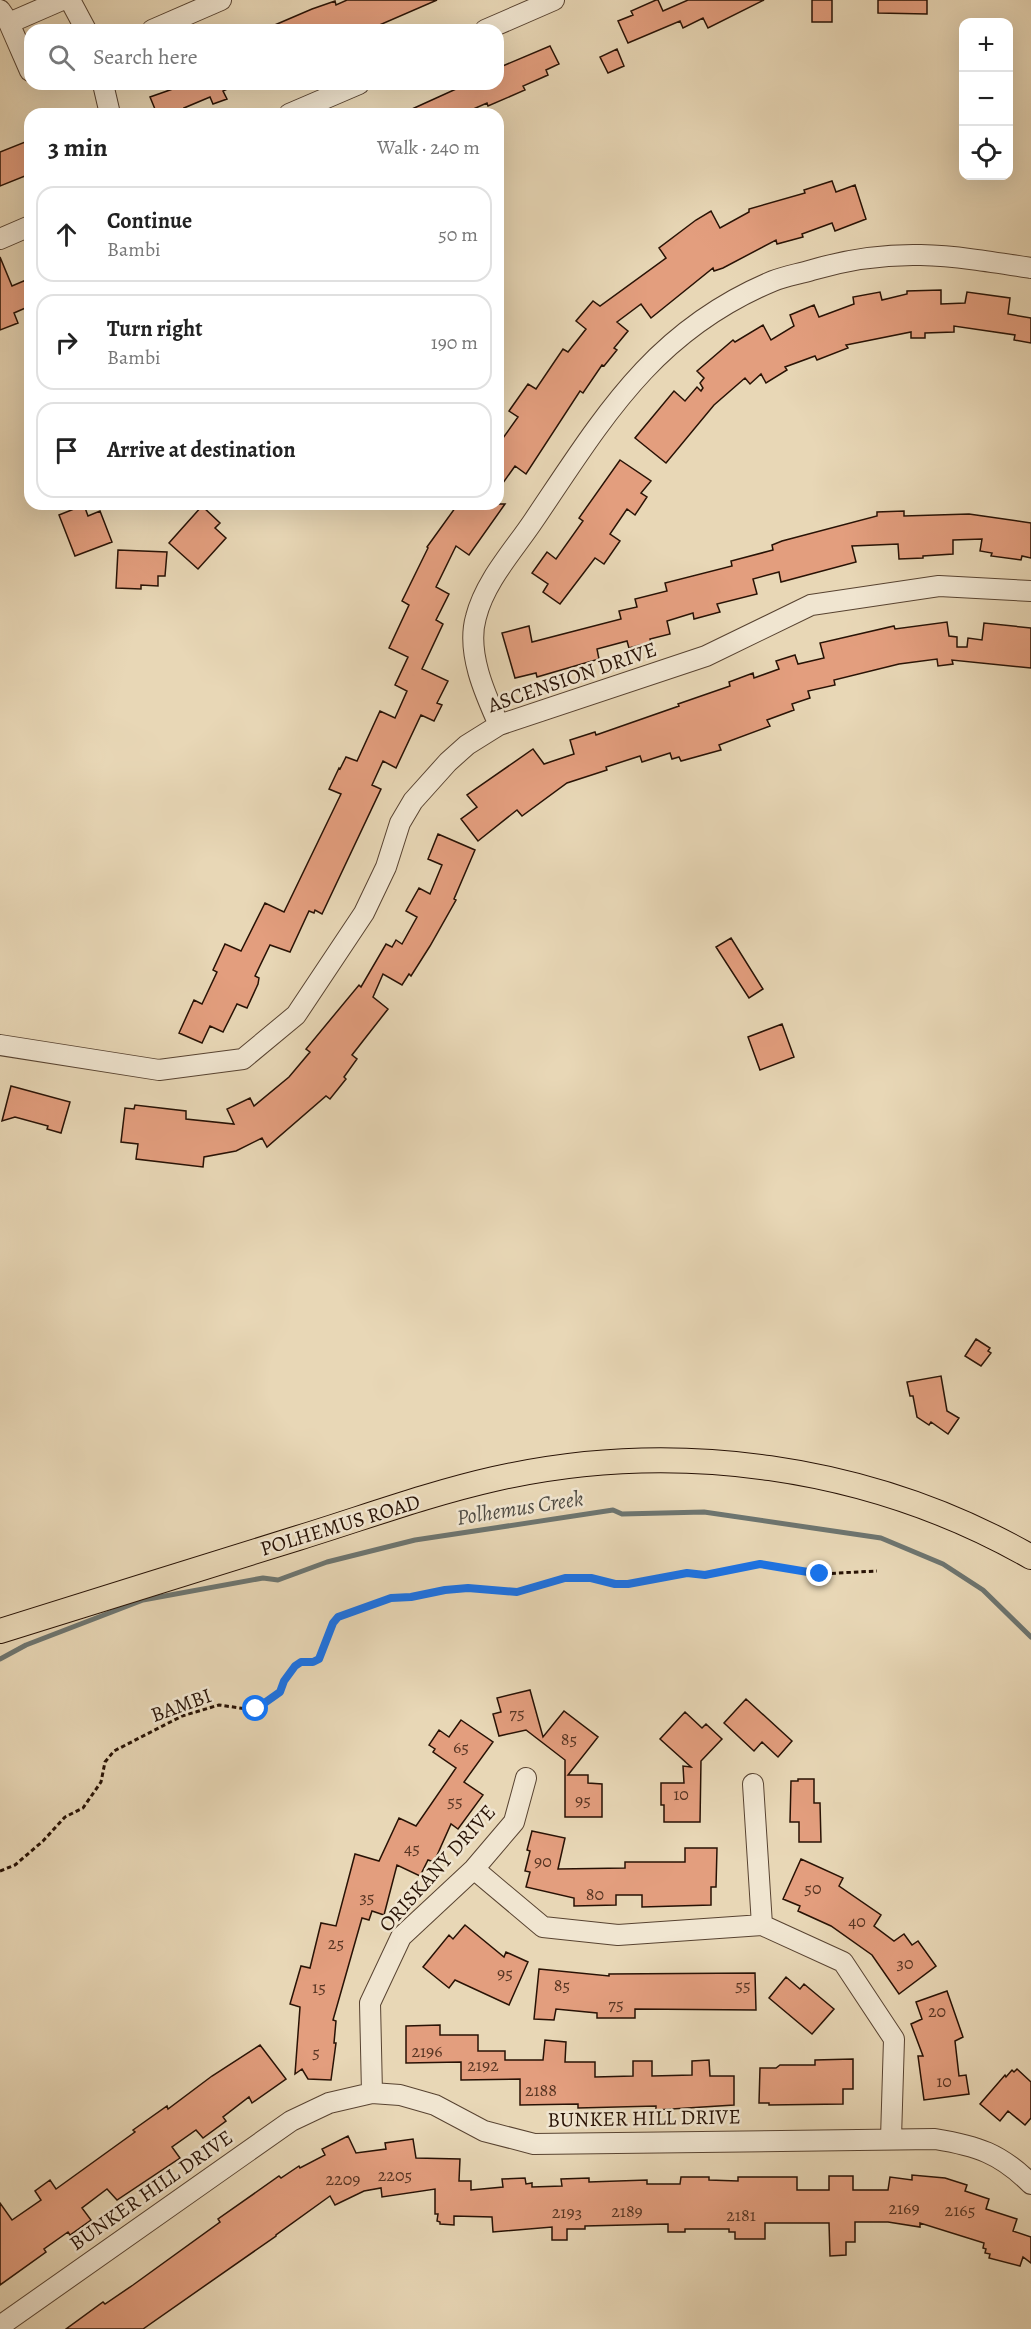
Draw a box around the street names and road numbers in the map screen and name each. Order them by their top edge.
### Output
street label: ASCENSION DRIVE [483,635,660,719]
street label: POLHEMUS ROAD [257,1487,423,1563]
street label: BAMBI [147,1681,215,1729]
street label: ORISKANY DRIVE [372,1798,502,1938]
street label: BUNKER HILL DRIVE [547,2102,741,2134]
street label: BUNKER HILL DRIVE [64,2123,238,2257]

